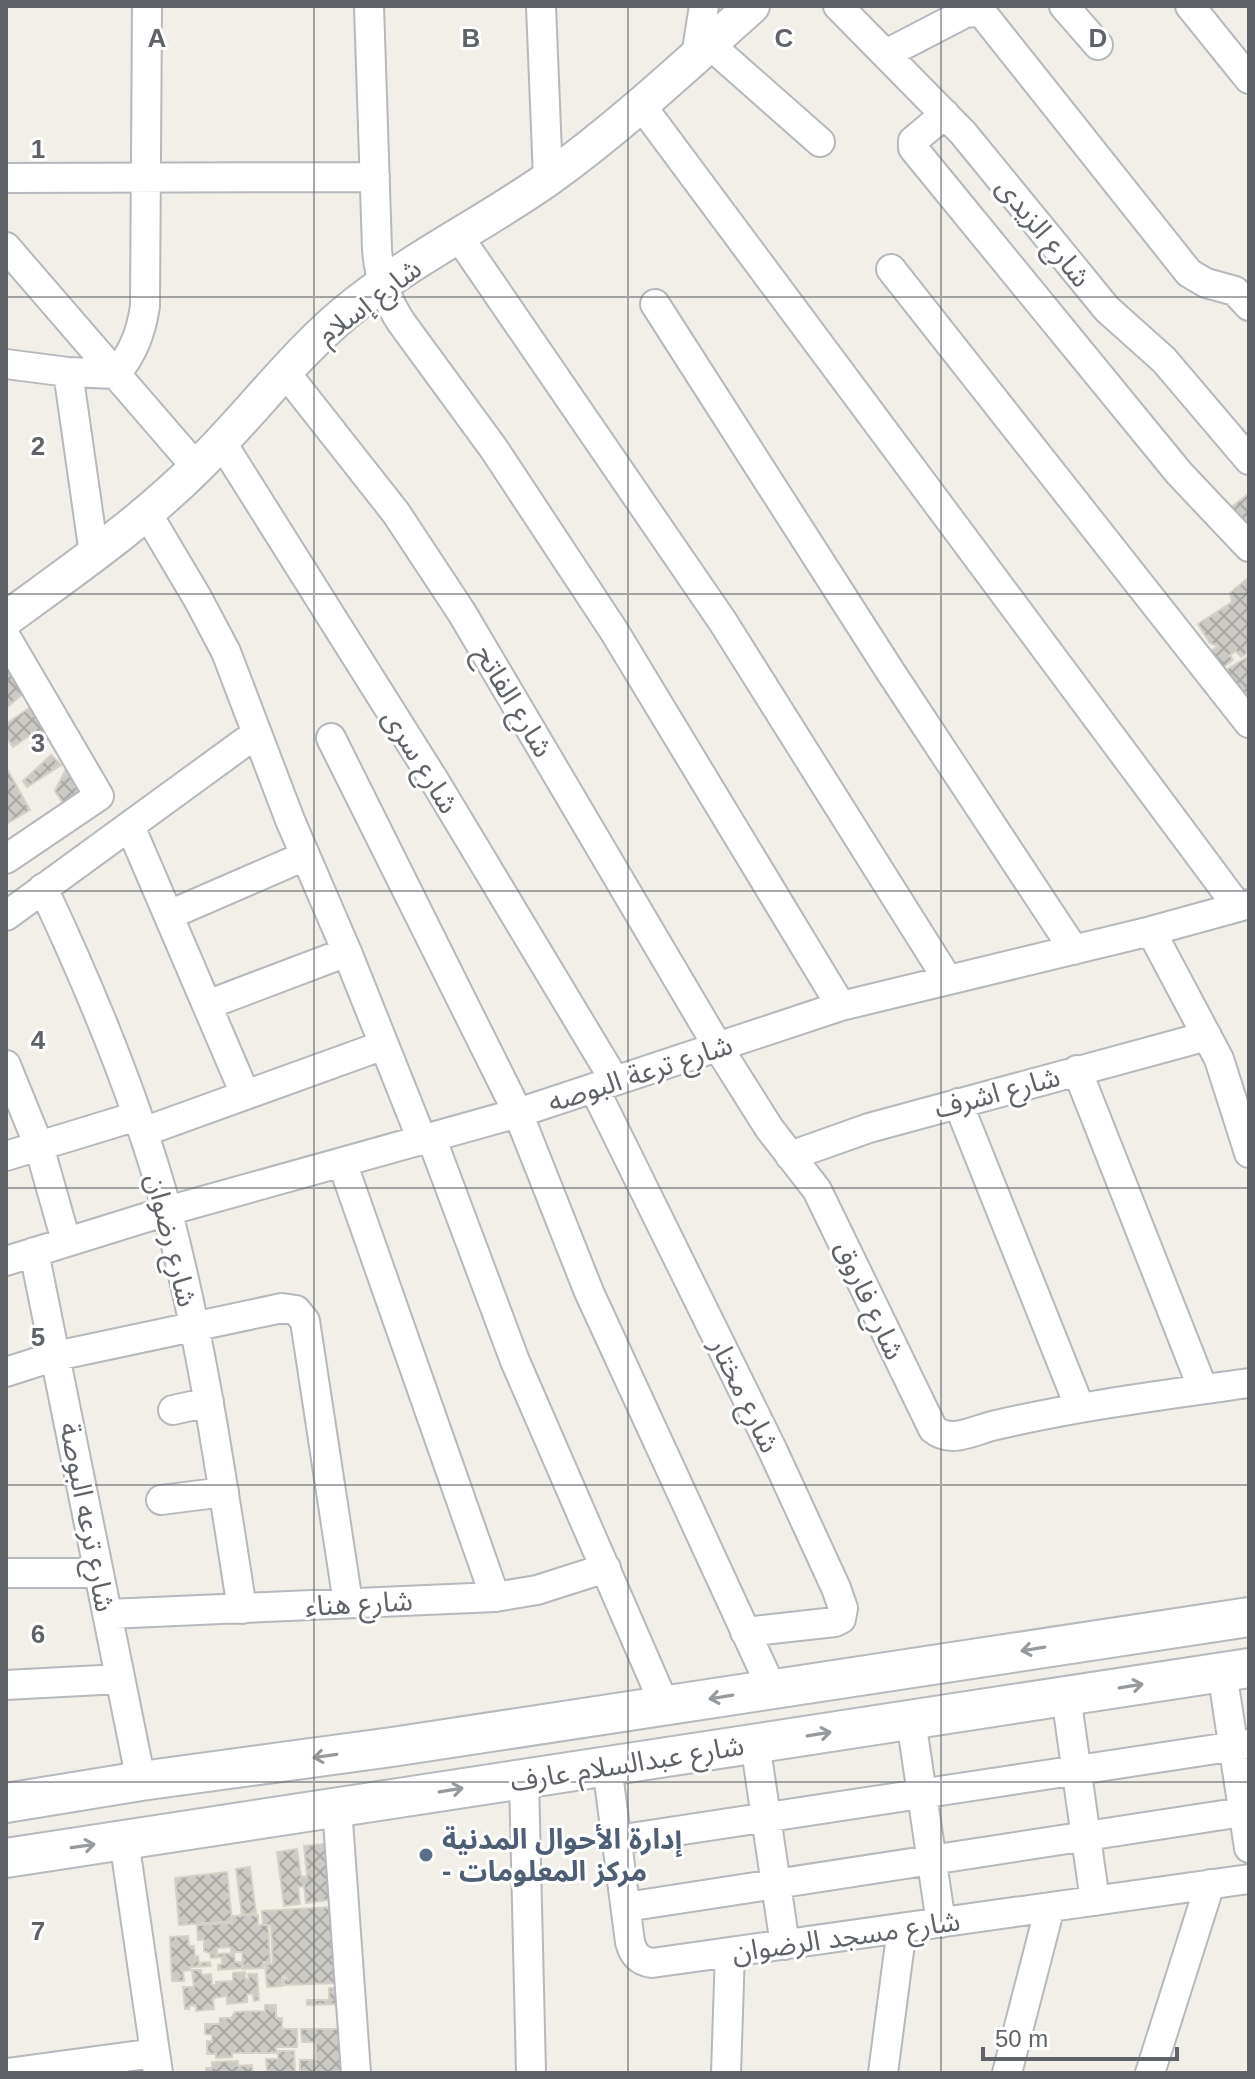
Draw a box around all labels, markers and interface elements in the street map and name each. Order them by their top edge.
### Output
text: A [148,23,167,53]
text: B [462,23,480,53]
text: C [775,23,794,53]
text: D [1089,23,1107,53]
text: 1 [31,134,45,164]
street label: شارع الزيدى [986,172,1097,296]
street label: شارع إسلام [312,253,430,354]
text: 2 [31,431,45,461]
street label: شارع الفاتح [464,640,559,765]
street label: شارع سرى [372,704,465,822]
text: 3 [31,728,45,758]
text: 4 [31,1025,46,1055]
street label: شارع ترعة البوصه [544,1029,738,1123]
street label: شارع اشرف [931,1061,1065,1129]
street label: شارع رضوان [135,1170,203,1311]
street label: شارع فاروق [824,1236,911,1367]
text: 5 [31,1322,45,1352]
street label: شارع مختار [699,1332,786,1460]
street label: شارع ترعه البوصة [49,1420,121,1615]
street label: شارع هناء [304,1585,414,1627]
text: 6 [31,1619,45,1649]
one-way arrow [1021,1643,1047,1658]
one-way arrow [1118,1678,1143,1693]
one-way arrow [709,1690,734,1705]
one-way arrow [805,1726,831,1741]
street label: شارع عبدالسلام عارف [508,1730,747,1802]
one-way arrow [313,1749,339,1764]
one-way arrow [438,1782,463,1797]
place label: إدارة الأحوال المدنية - مركز المعلومات [442,1823,682,1888]
one-way arrow [70,1838,95,1853]
marker: إدارة الأحوال المدنية - مركز المعلومات [417,1846,435,1864]
street label: شارع مسجد الرضوان [730,1905,963,1973]
text: 7 [31,1916,45,1946]
scale bar [983,2011,1177,2061]
text: 50 m [995,2025,1048,2052]

